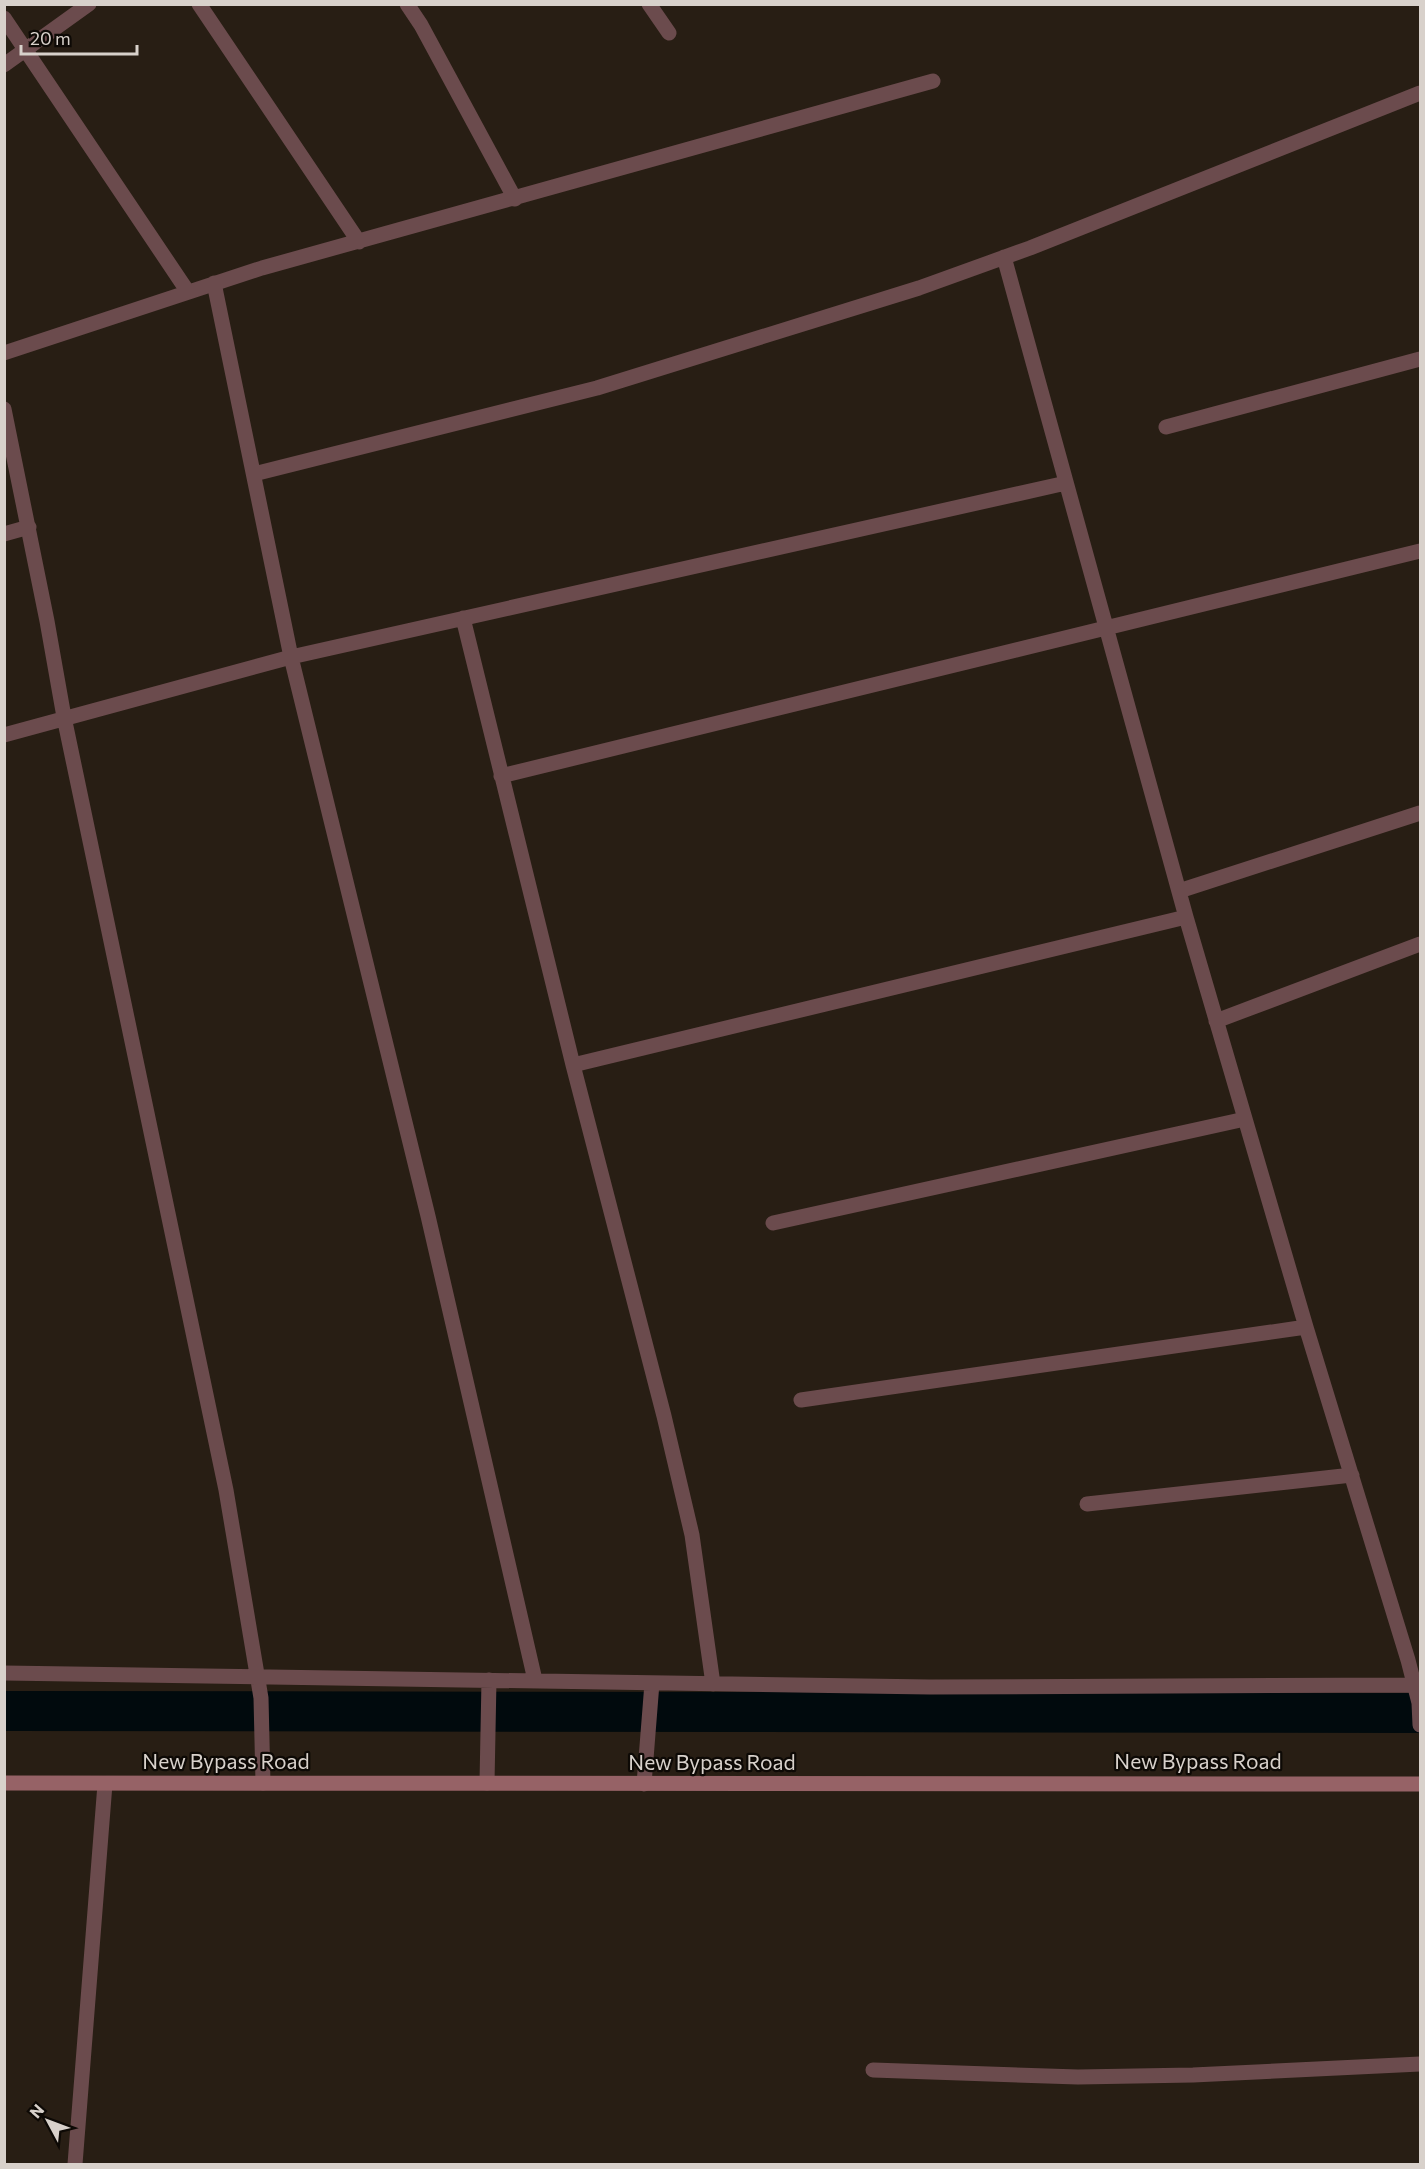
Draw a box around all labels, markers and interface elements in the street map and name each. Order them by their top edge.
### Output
scale bar [21,18,136,56]
text: 20 m [30,27,71,49]
street label: New Bypass Road [142,1748,310,1773]
street label: New Bypass Road [1114,1748,1282,1773]
street label: New Bypass Road [628,1749,796,1774]
north arrow [18,2091,78,2151]
text: N [25,2100,47,2122]

